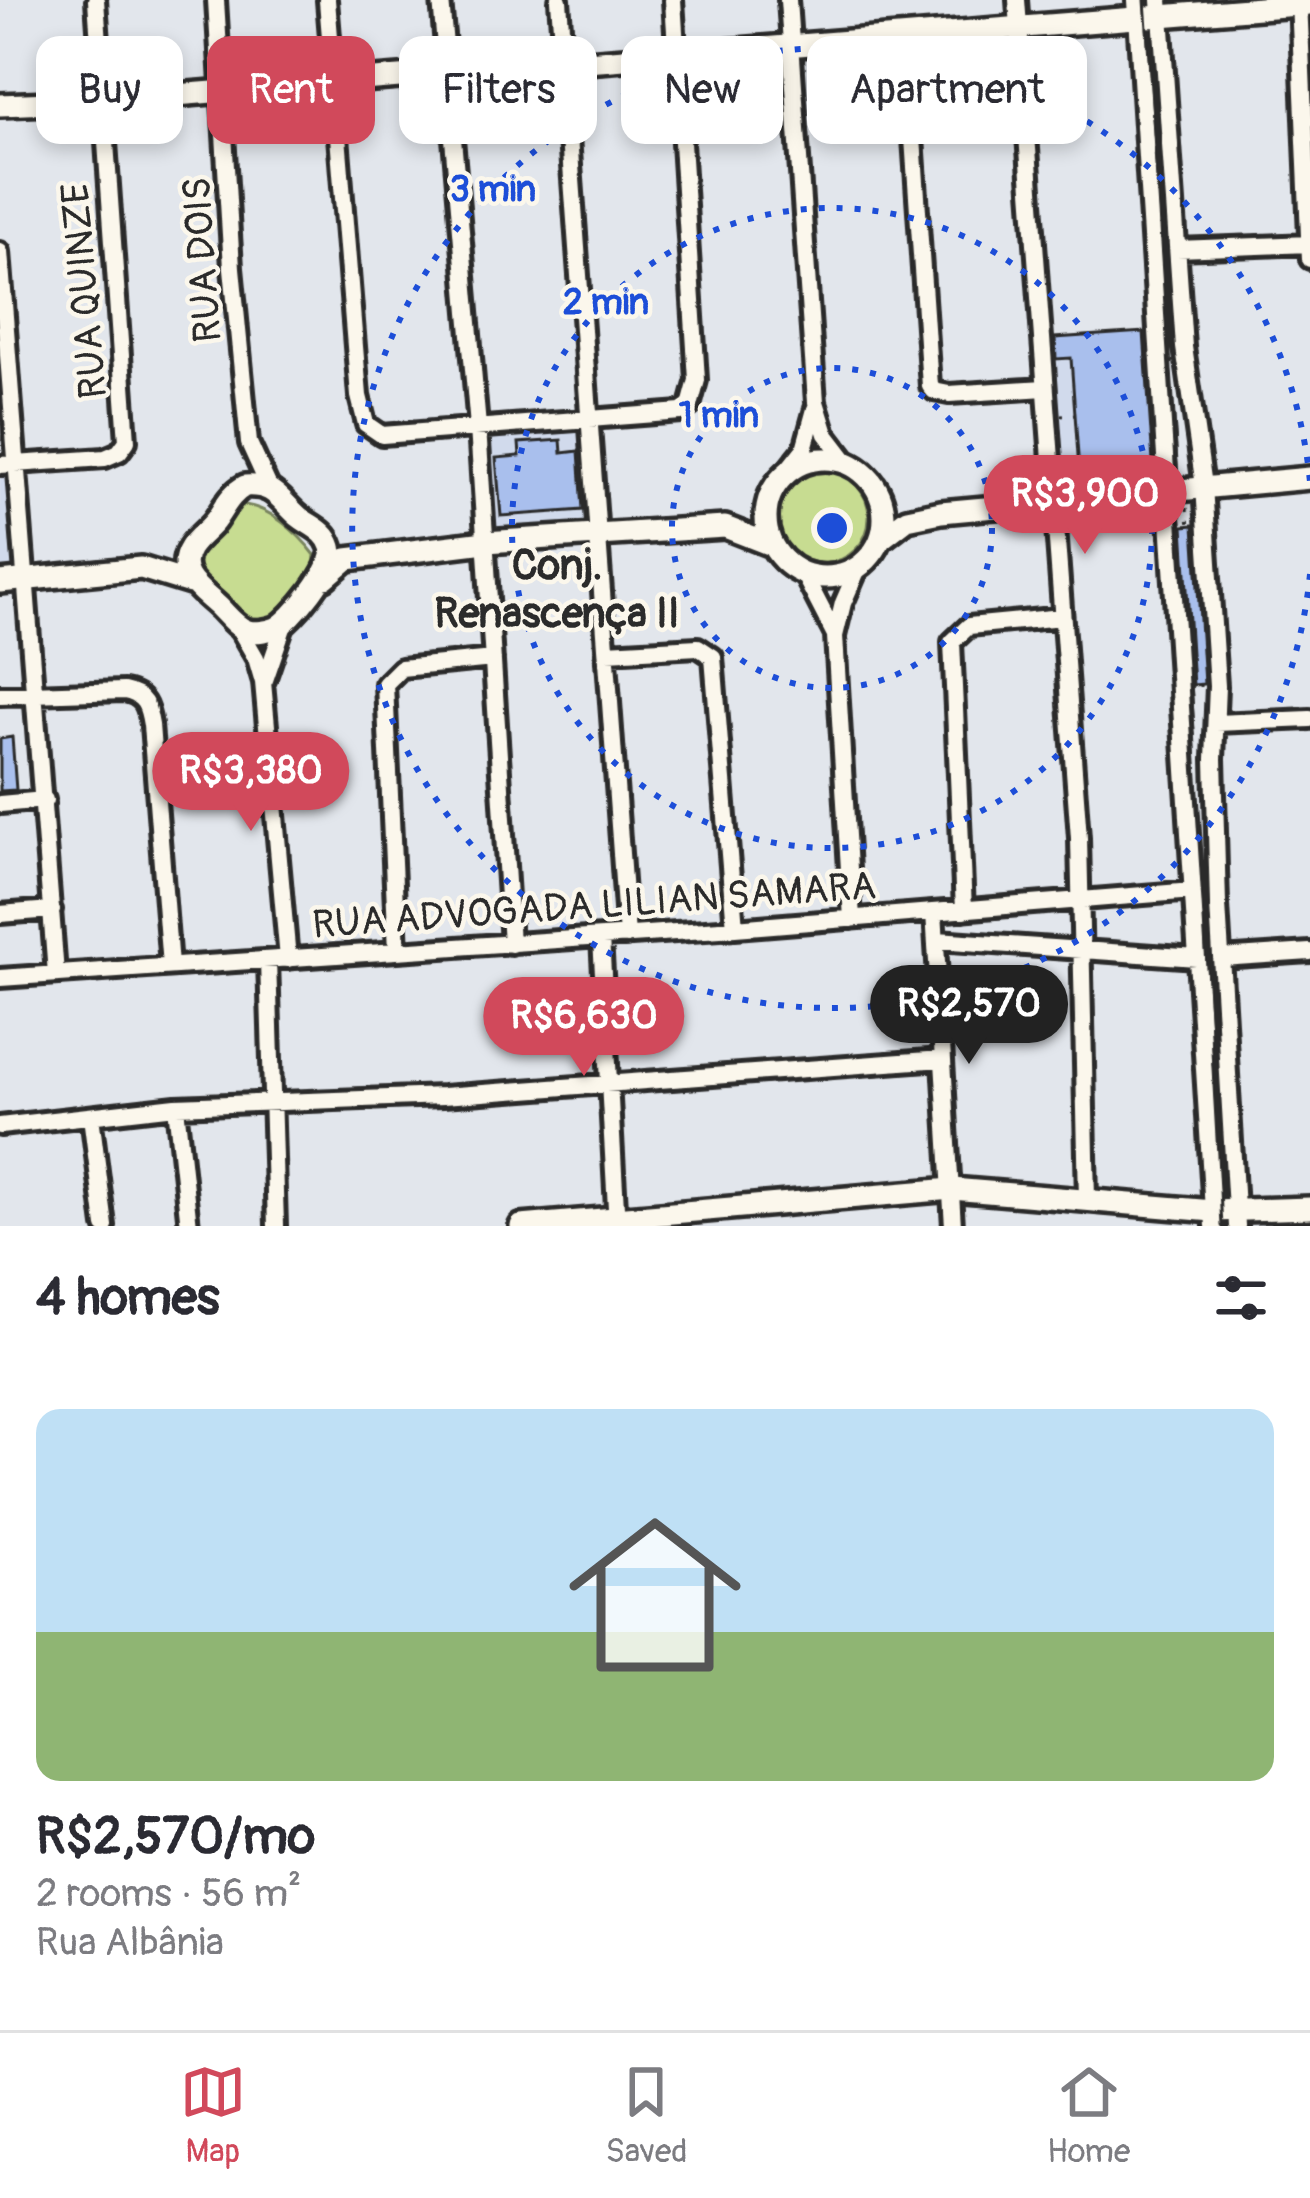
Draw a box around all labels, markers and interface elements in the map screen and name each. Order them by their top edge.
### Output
chip: Buy [36,36,183,144]
chip: Rent [207,36,375,144]
chip: Filters [399,36,597,144]
chip: New [621,36,783,144]
chip: Apartment [807,36,1087,144]
text: 3 min [450,167,536,212]
street label: RUA DOIS [172,176,233,344]
street label: RUA QUINZE [51,181,118,401]
text: 2 min [563,280,649,325]
text: 1 min [679,393,759,438]
pin: R$3,900 [974,455,1196,557]
text: R$3,900 [1011,469,1159,518]
centre of rings [811,507,853,549]
district label: Conj. Renascença II [434,540,680,640]
pin: R$3,380 [140,732,362,834]
text: R$3,380 [179,746,323,795]
street label: RUA ADVOGADA LILIAN SAMARA [311,861,878,950]
pin: R$2,570 [858,965,1080,1067]
pin: R$6,630 [473,977,695,1079]
text: R$2,570 [897,979,1041,1028]
text: R$6,630 [510,991,658,1040]
icon: filters [1208,1265,1274,1331]
text: 4 homes [36,1266,220,1330]
icon: home [547,1487,763,1703]
text: R$2,570/mo [36,1805,315,1869]
text: 2 rooms · 56 m² [36,1869,301,1918]
text: Rua Albânia [36,1918,224,1967]
tab: Map [180,2059,246,2172]
tab: Saved [605,2059,687,2172]
tab: Home [1047,2059,1130,2172]

